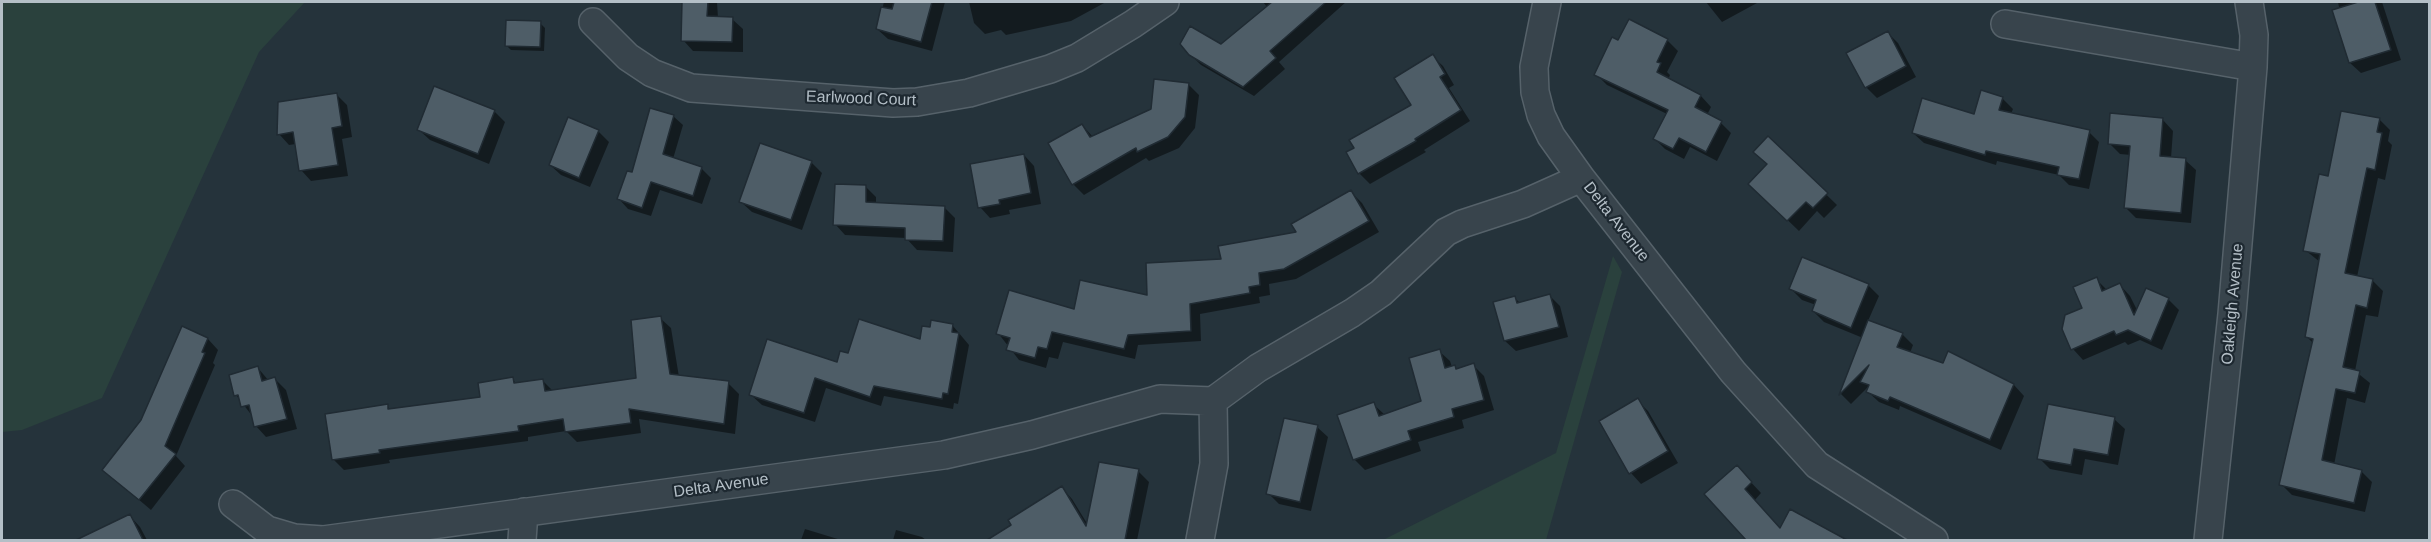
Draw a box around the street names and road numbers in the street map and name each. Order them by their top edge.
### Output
street label: Earlwood Court [806,87,916,111]
street label: Delta Avenue [1579,178,1653,266]
street label: Oakleigh Avenue [2218,243,2248,365]
street label: Delta Avenue [672,470,770,502]

